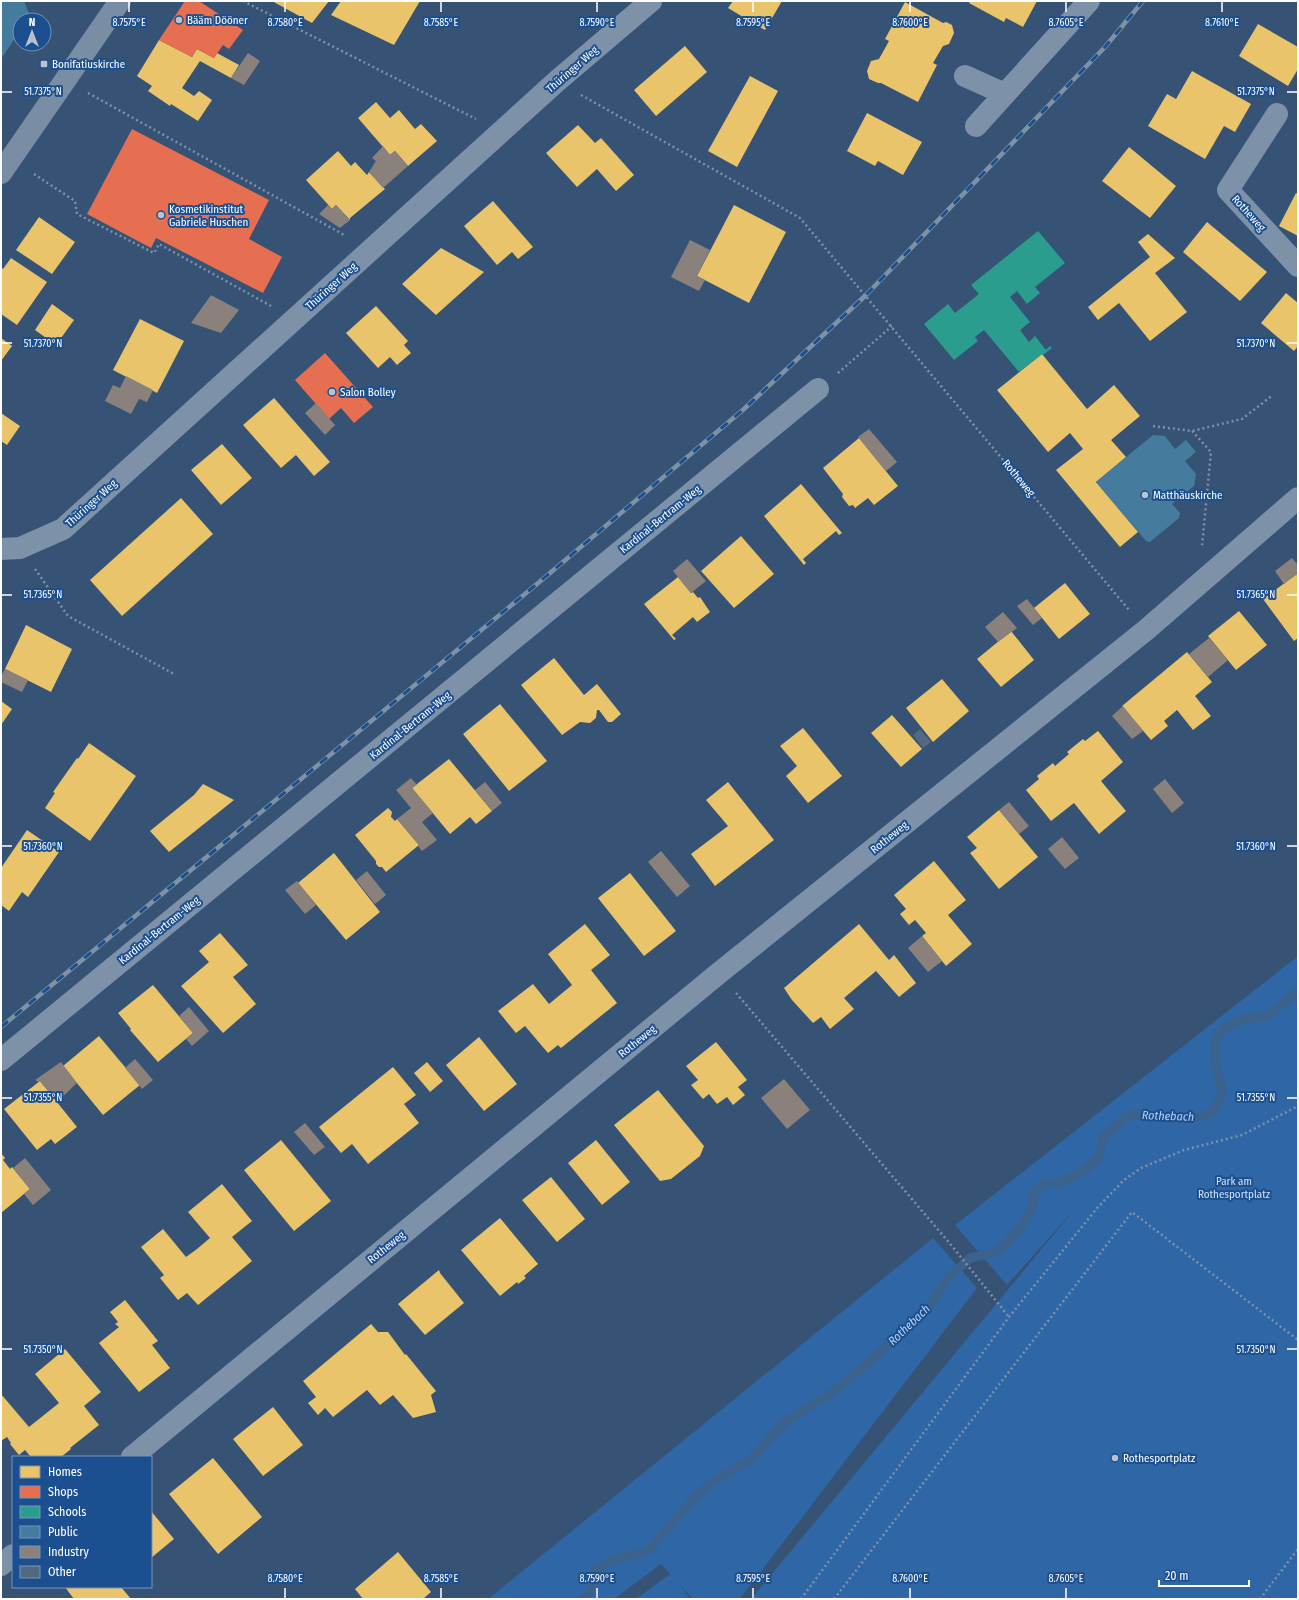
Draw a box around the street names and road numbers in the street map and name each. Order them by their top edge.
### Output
street label: Thüringer Weg [544,43,602,95]
street label: Rotheweg [1229,193,1269,235]
street label: Thüringer Weg [303,259,360,313]
street label: Rotheweg [999,457,1038,500]
street label: Thüringer Weg [63,476,120,530]
street label: Kardinal-Bertram-Weg [617,482,704,556]
street label: Kardinal-Bertram-Weg [367,688,454,762]
street label: Rotheweg [868,818,911,856]
street label: Kardinal-Bertram-Weg [116,893,203,967]
street label: Rotheweg [616,1022,659,1060]
street label: Rotheweg [365,1228,408,1266]

